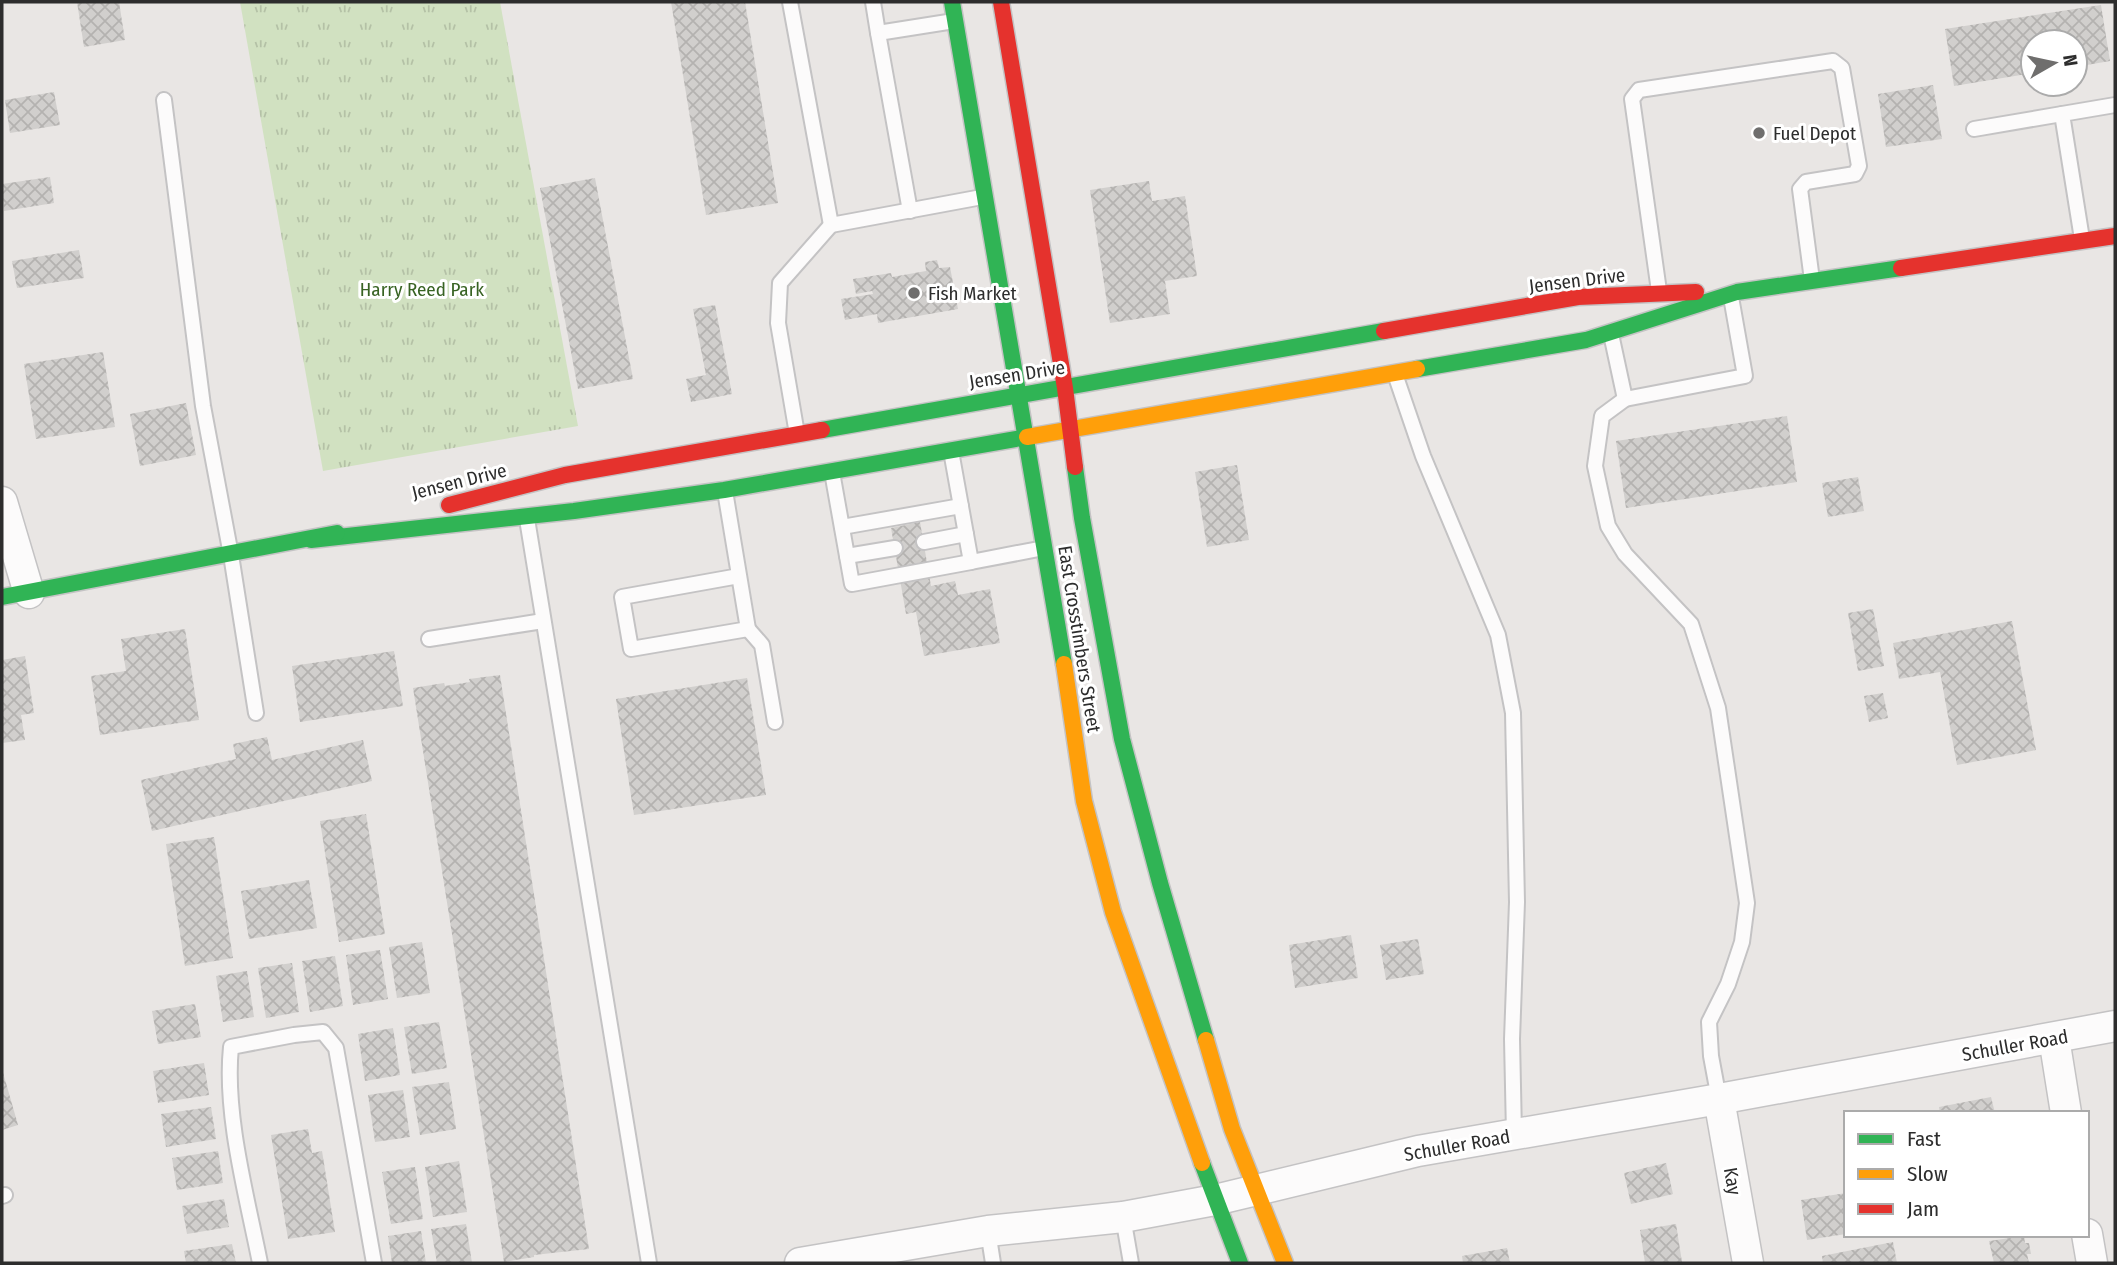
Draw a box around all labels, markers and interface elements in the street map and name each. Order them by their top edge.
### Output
north arrow [2019,28,2089,98]
text: N [2058,53,2083,68]
place label: Fuel Depot [1773,122,1857,145]
marker: Fuel Depot [1751,125,1767,141]
street label: Jensen Drive [1528,263,1627,298]
park label: Harry Reed Park [360,278,484,301]
place label: Fish Market [928,282,1018,305]
marker: Fish Market [906,285,922,301]
street label: Jensen Drive [967,356,1067,393]
street label: Jensen Drive [409,459,509,504]
street label: East Crosstimbers Street [1053,544,1106,735]
street label: Schuller Road [1960,1025,2070,1066]
legend [1844,1111,2089,1237]
street label: Schuller Road [1402,1125,1512,1166]
text: Fast [1907,1126,1941,1152]
text: Slow [1907,1161,1948,1187]
street label: Kay [1719,1166,1746,1197]
text: Jam [1907,1196,1939,1222]

